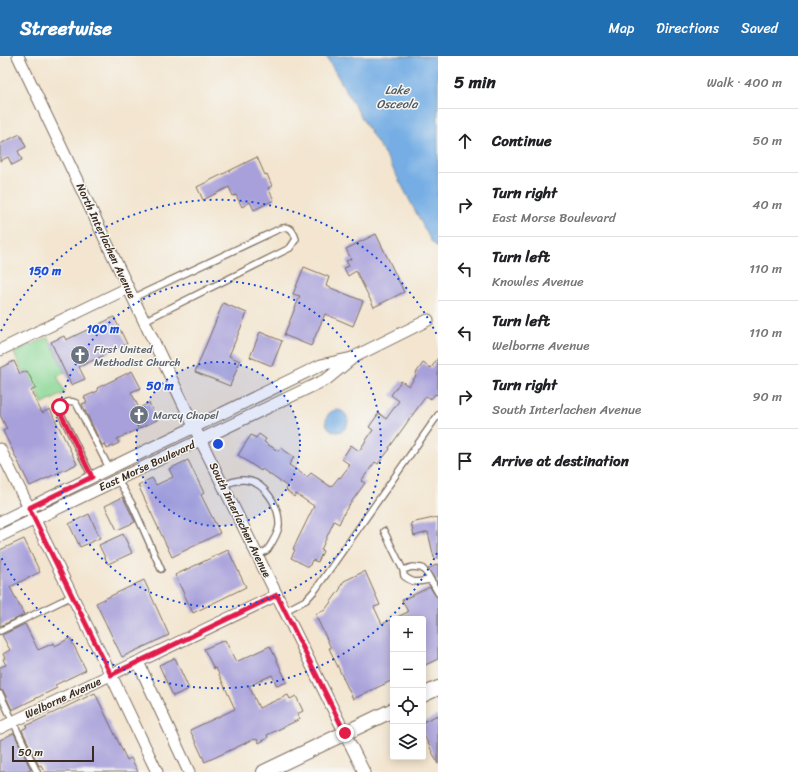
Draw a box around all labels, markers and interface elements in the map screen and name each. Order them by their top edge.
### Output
text: Streetwise [20,12,112,45]
text: Map [608,16,634,41]
text: Directions [656,16,719,41]
text: Saved [741,16,778,41]
text: 5 min [454,67,496,97]
text: Walk · 400 m [707,71,782,94]
water label: Lake Osceola [377,79,418,115]
text: Continue [492,128,552,154]
text: 50 m [752,129,782,152]
icon: ahead [454,130,476,152]
street label: North Interlachen Avenue [71,180,141,303]
text: Turn right [492,180,557,206]
text: 40 m [752,193,782,216]
icon: right [454,194,476,216]
text: East Morse Boulevard [492,206,616,229]
text: Turn left [492,244,550,270]
text: 110 m [749,257,782,280]
icon: left [454,258,476,280]
text: 150 m [29,260,62,282]
text: Knowles Avenue [492,270,584,293]
text: Turn left [492,308,550,334]
text: 100 m [87,318,120,340]
text: 110 m [749,321,782,344]
icon: left [454,322,476,344]
text: Welborne Avenue [492,334,590,357]
place label: First United Methodist Church [94,340,181,372]
church icon: First United Methodist Church [69,344,91,366]
text: Turn right [492,372,557,398]
text: 50 m [146,375,174,397]
text: 90 m [752,385,782,408]
icon: right [454,386,476,408]
route start [51,398,69,416]
text: South Interlachen Avenue [492,398,641,421]
church icon: Marcy Chapel [128,404,150,426]
place label: Marcy Chapel [153,406,220,425]
street label: East Morse Boulevard [96,435,199,497]
centre of rings [211,437,225,451]
text: Arrive at destination [492,448,629,474]
icon: arrive [454,450,476,472]
street label: South Interlachen Avenue [204,459,277,582]
map controls [390,616,426,760]
button: + [390,616,426,652]
button: − [390,652,426,688]
street label: Welborne Avenue [22,672,105,724]
button: locate [390,688,426,724]
route end [336,724,354,742]
button: layers [390,724,426,760]
text: 50 m [18,743,43,762]
scale bar [12,744,94,763]

